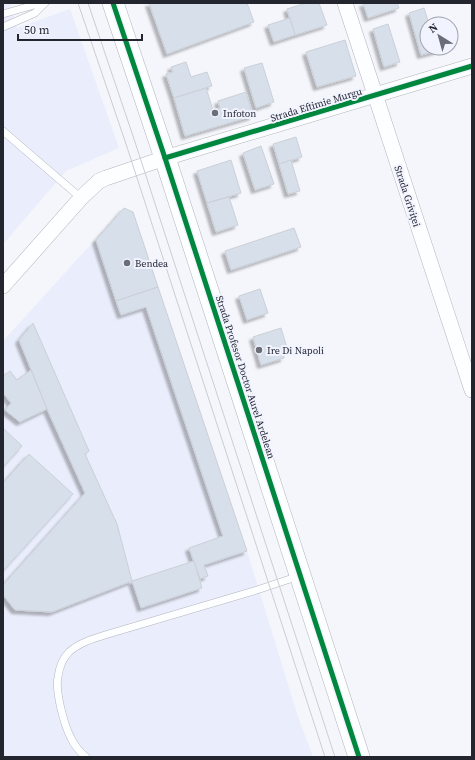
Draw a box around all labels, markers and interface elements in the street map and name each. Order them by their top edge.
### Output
scale bar [18,16,142,42]
north arrow [419,16,459,56]
text: N [426,20,441,37]
text: 50 m [24,22,50,38]
street label: Strada Eftimie Murgu [269,84,364,125]
place label: Infoton [223,107,256,120]
marker: Infoton [210,108,220,118]
street label: Strada Griviței [391,164,424,228]
place label: Bendea [135,257,169,270]
marker: Bendea [122,258,132,268]
street label: Strada Profesor Doctor Aurel Ardelean [213,294,278,460]
place label: Ire Di Napoli [267,344,324,357]
marker: Ire Di Napoli [254,345,264,355]

